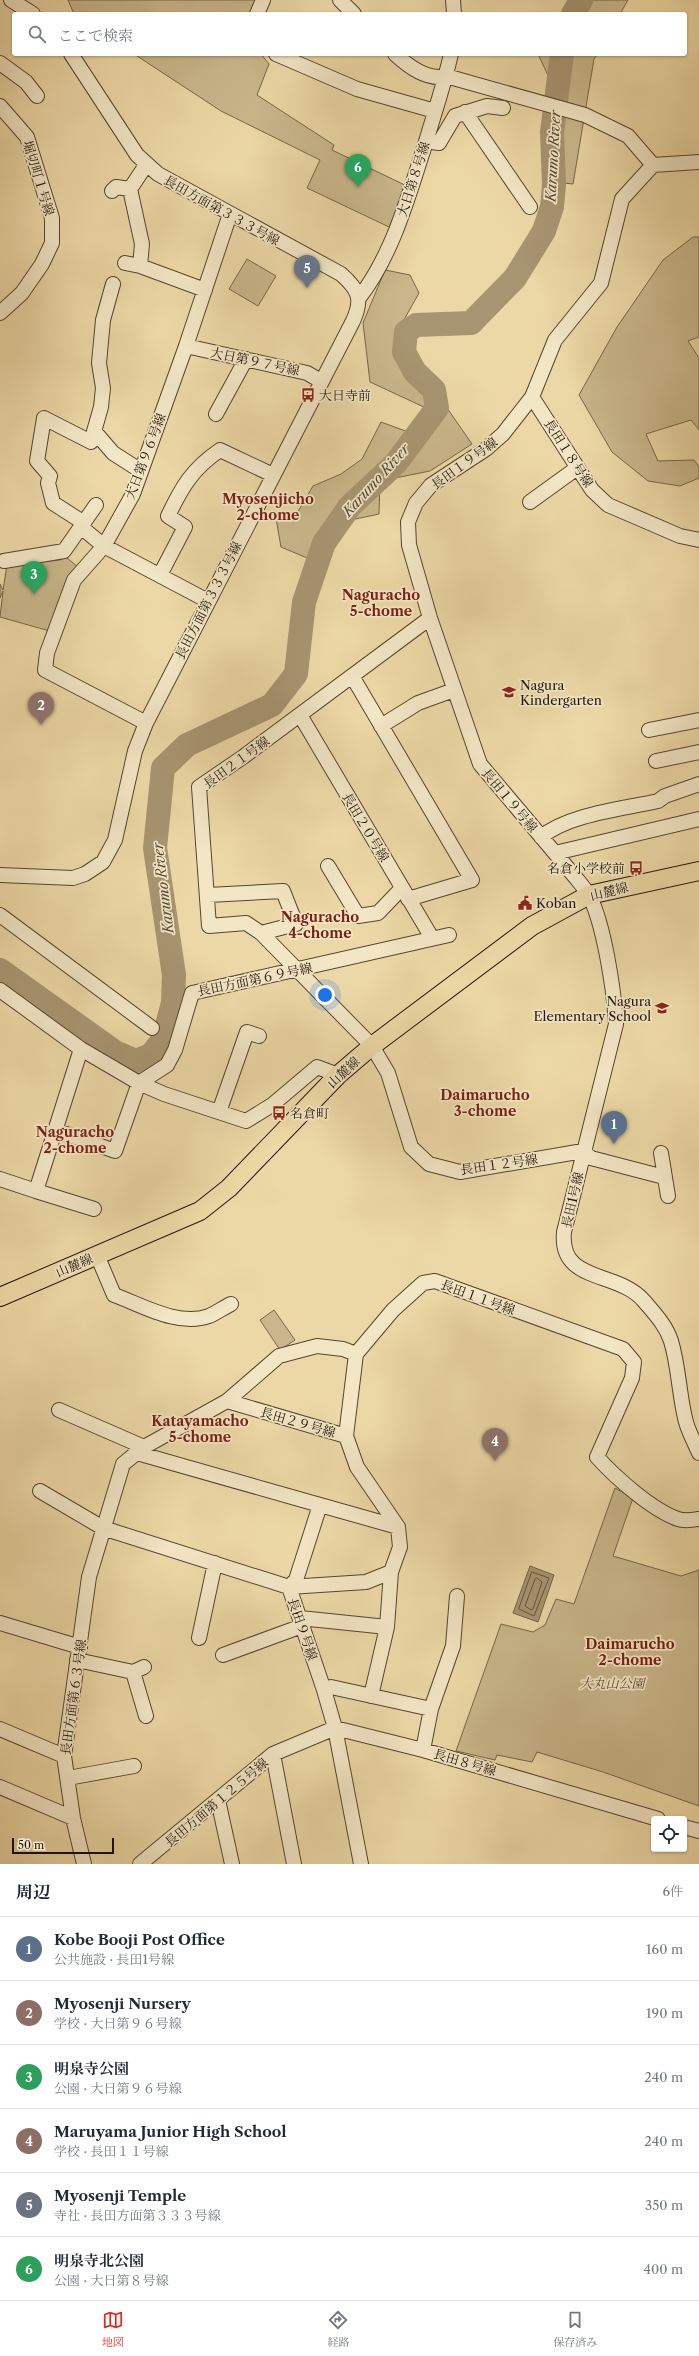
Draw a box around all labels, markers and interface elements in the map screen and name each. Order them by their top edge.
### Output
search box [12,12,687,56]
icon: search [26,23,48,45]
text: ここで検索 [58,26,133,45]
water label: Karumo River [542,108,564,203]
street label: 堀切町１号線 [20,138,58,218]
street label: 大日第８号線 [393,139,433,219]
pin: 6 [345,154,371,187]
street label: 長田方面第３３３号線 [161,171,283,249]
pin: 5 [294,255,320,288]
street label: 大日第９７号線 [209,344,301,378]
bus stop icon: 大日寺前 [300,387,316,403]
place label: 大日寺前 [319,387,371,403]
street label: 大日第９６号線 [121,411,169,501]
street label: 長田１８号線 [541,416,597,490]
street label: 長田１９号線 [428,434,500,492]
water label: Karumo River [338,439,414,521]
district label: Myosenjicho 2-chome [222,490,314,524]
street label: 長田方面第３３３号線 [171,538,245,662]
pin: 3 [21,561,47,594]
district label: Naguracho 5-chome [342,586,420,620]
place label: Nagura Kindergarten [520,677,602,708]
school or university icon: Nagura Kindergarten [501,684,517,700]
pin: 2 [28,692,54,725]
street label: 長田２１号線 [200,733,272,791]
street label: 長田１９号線 [479,765,541,835]
street label: 長田２０号線 [339,789,393,865]
water label: Karumo River [148,840,178,936]
place label: 名倉小学校前 [547,860,625,876]
bus stop icon: 名倉小学校前 [628,860,644,876]
street label: 山麓線 [588,879,630,903]
public building icon: Koban [517,895,533,911]
place label: Koban [536,895,576,911]
district label: Naguracho 4-chome [281,908,359,942]
street label: 長田方面第６９号線 [196,959,314,999]
your location [315,985,335,1005]
place label: Nagura Elementary School [534,993,651,1024]
school or university icon: Nagura Elementary School [654,1000,670,1016]
street label: 山麓線 [323,1053,363,1091]
district label: Daimarucho 3-chome [440,1086,530,1120]
bus stop icon: 名倉町 [271,1105,287,1121]
place label: 名倉町 [290,1105,329,1121]
pin: 1 [601,1111,627,1144]
district label: Naguracho 2-chome [36,1123,114,1157]
street label: 長田１２号線 [459,1151,539,1177]
street label: 長田1号線 [558,1170,586,1230]
street label: 山麓線 [53,1250,95,1280]
street label: 長田１１号線 [439,1276,517,1318]
street label: 長田２９号線 [258,1404,338,1440]
district label: Katayamacho 5-chome [151,1412,249,1446]
pin: 4 [482,1428,508,1461]
street label: 長田９号線 [285,1596,321,1662]
district label: Daimarucho 2-chome [585,1635,675,1669]
street label: 長田方面第６３号線 [57,1638,89,1756]
park label: 大丸山公園 [579,1675,646,1691]
street label: 長田８号線 [432,1745,498,1779]
street label: 長田方面第１２５号線 [161,1754,271,1850]
map controls [651,1816,687,1852]
button: locate [651,1816,687,1852]
scale bar [12,1836,114,1855]
text: 50 m [18,1838,44,1852]
text: 周辺 [16,1882,50,1902]
text: 6件 [662,1883,683,1899]
text: Kobe Booji Post Office [54,1930,225,1949]
text: 1 [26,1941,32,1957]
text: 160 m [646,1941,683,1957]
text: 公共施設 · 長田1号線 [54,1951,174,1967]
text: Myosenji Nursery [54,1994,191,2013]
text: 2 [25,2005,33,2021]
text: 190 m [646,2005,683,2021]
text: 学校 · 大日第９６号線 [54,2015,182,2031]
text: 明泉寺公園 [54,2059,129,2078]
text: 3 [25,2069,33,2085]
text: 240 m [644,2069,683,2085]
text: 公園 · 大日第９６号線 [54,2080,182,2096]
text: Maruyama Junior High School [54,2122,287,2141]
text: 4 [25,2133,33,2149]
text: 240 m [644,2133,683,2149]
text: 学校 · 長田１１号線 [54,2143,169,2159]
text: Myosenji Temple [54,2186,186,2205]
text: 5 [25,2197,33,2213]
text: 350 m [645,2197,683,2213]
text: 寺社 · 長田方面第３３３号線 [54,2207,221,2223]
text: 明泉寺北公園 [54,2251,144,2270]
text: 6 [25,2261,33,2277]
text: 400 m [643,2261,683,2277]
text: 公園 · 大日第８号線 [54,2272,169,2288]
tab: 地図 [102,2309,124,2349]
tab: 経路 [327,2309,349,2349]
tab: 保存済み [553,2309,597,2349]

